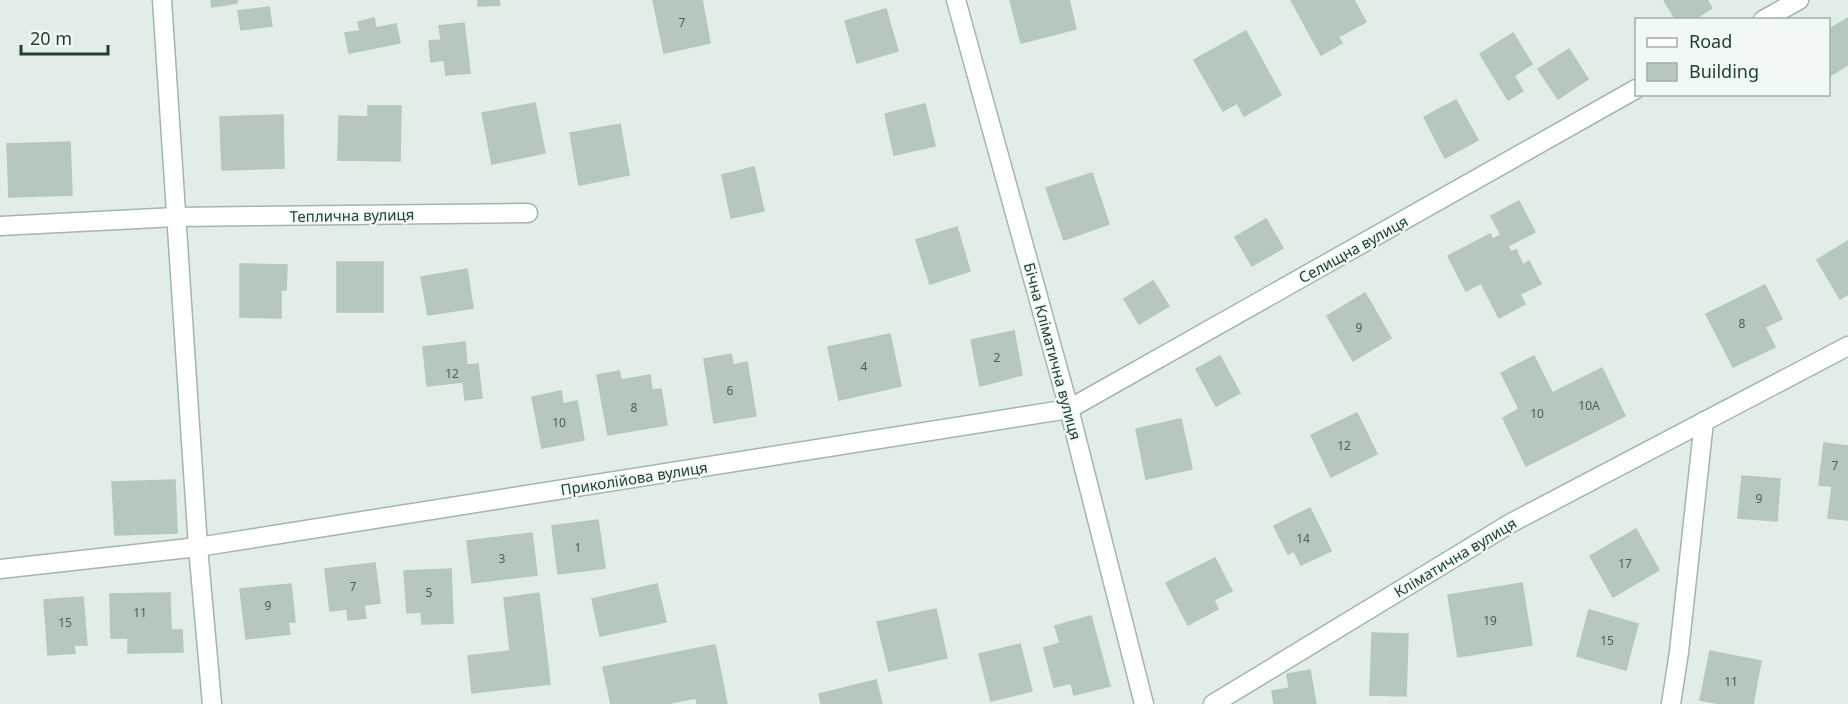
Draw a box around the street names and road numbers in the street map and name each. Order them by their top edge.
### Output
street label: Теплична вулиця [290,204,414,226]
street label: Селищна вулиця [1295,211,1411,287]
street label: Бічна Кліматична вулиця [1020,260,1086,442]
street label: Приколійова вулиця [559,456,709,500]
street label: Кліматична вулиця [1390,513,1520,601]

